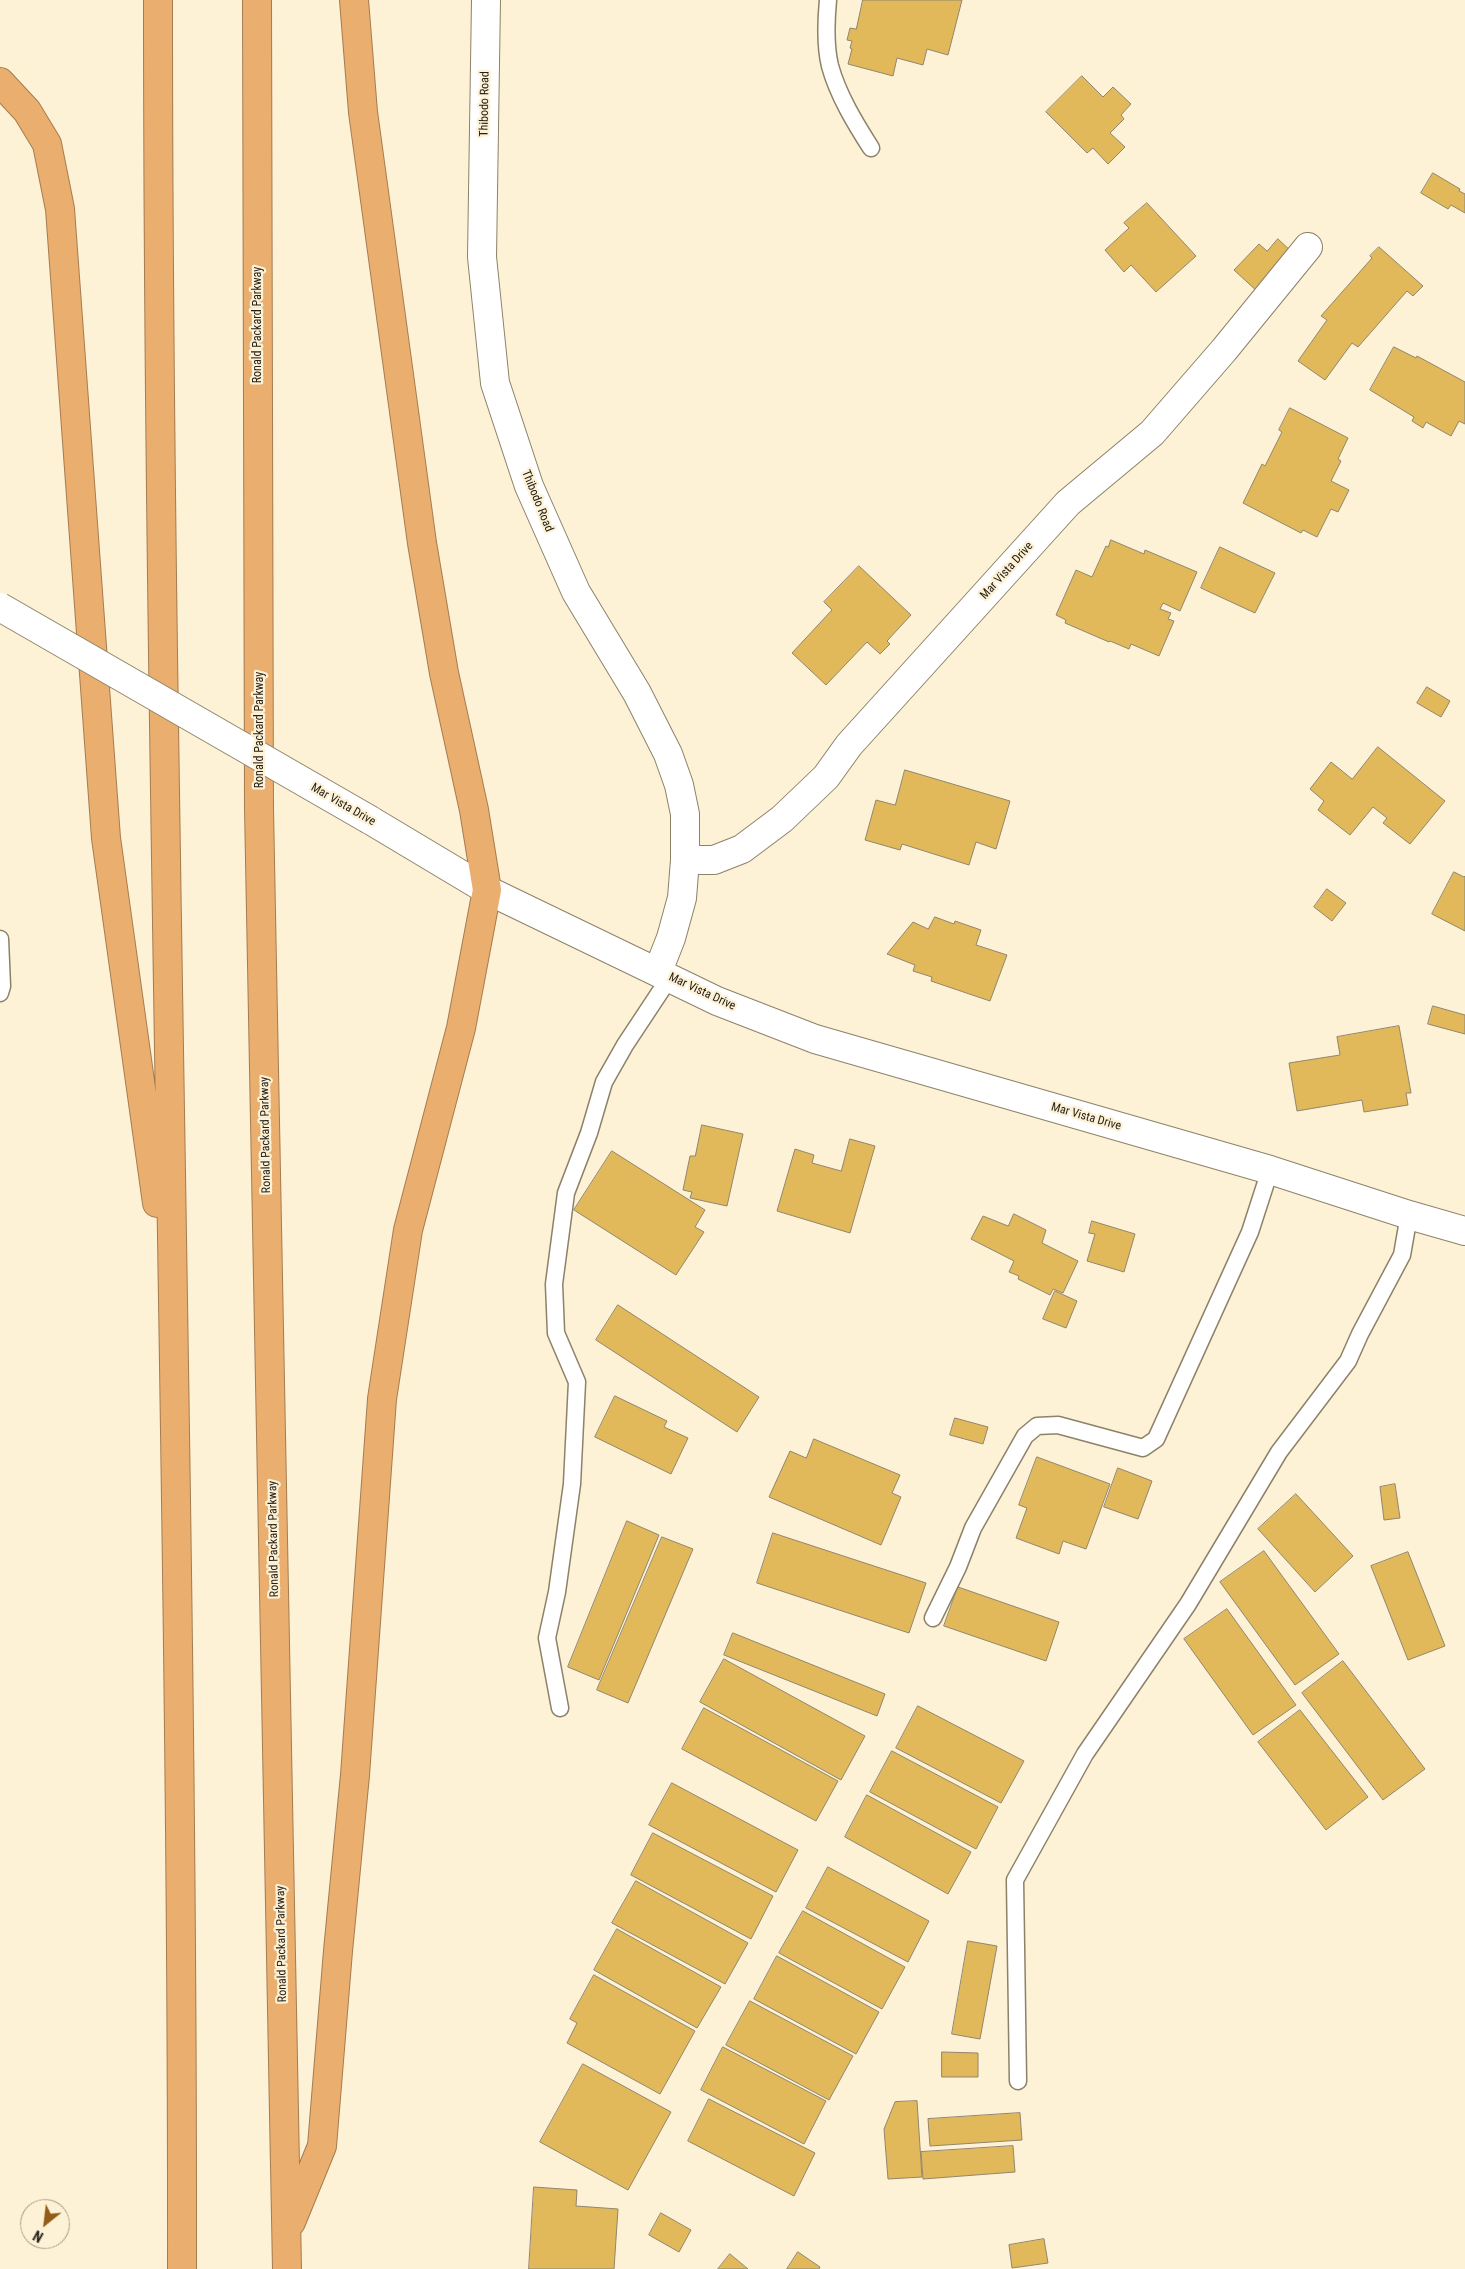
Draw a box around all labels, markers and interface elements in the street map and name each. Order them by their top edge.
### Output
street label: Thibodo Road [477,71,493,137]
street label: Ronald Packard Parkway [251,267,265,383]
street label: Thibodo Road [518,468,556,534]
street label: Mar Vista Drive [978,539,1036,603]
street label: Ronald Packard Parkway [253,672,267,788]
street label: Mar Vista Drive [308,781,378,829]
street label: Mar Vista Drive [666,970,738,1014]
street label: Ronald Packard Parkway [258,1077,274,1193]
street label: Mar Vista Drive [1049,1100,1123,1134]
street label: Ronald Packard Parkway [266,1481,282,1597]
street label: Ronald Packard Parkway [274,1886,290,2002]
north arrow [20,2199,70,2249]
text: N [31,2227,46,2245]

